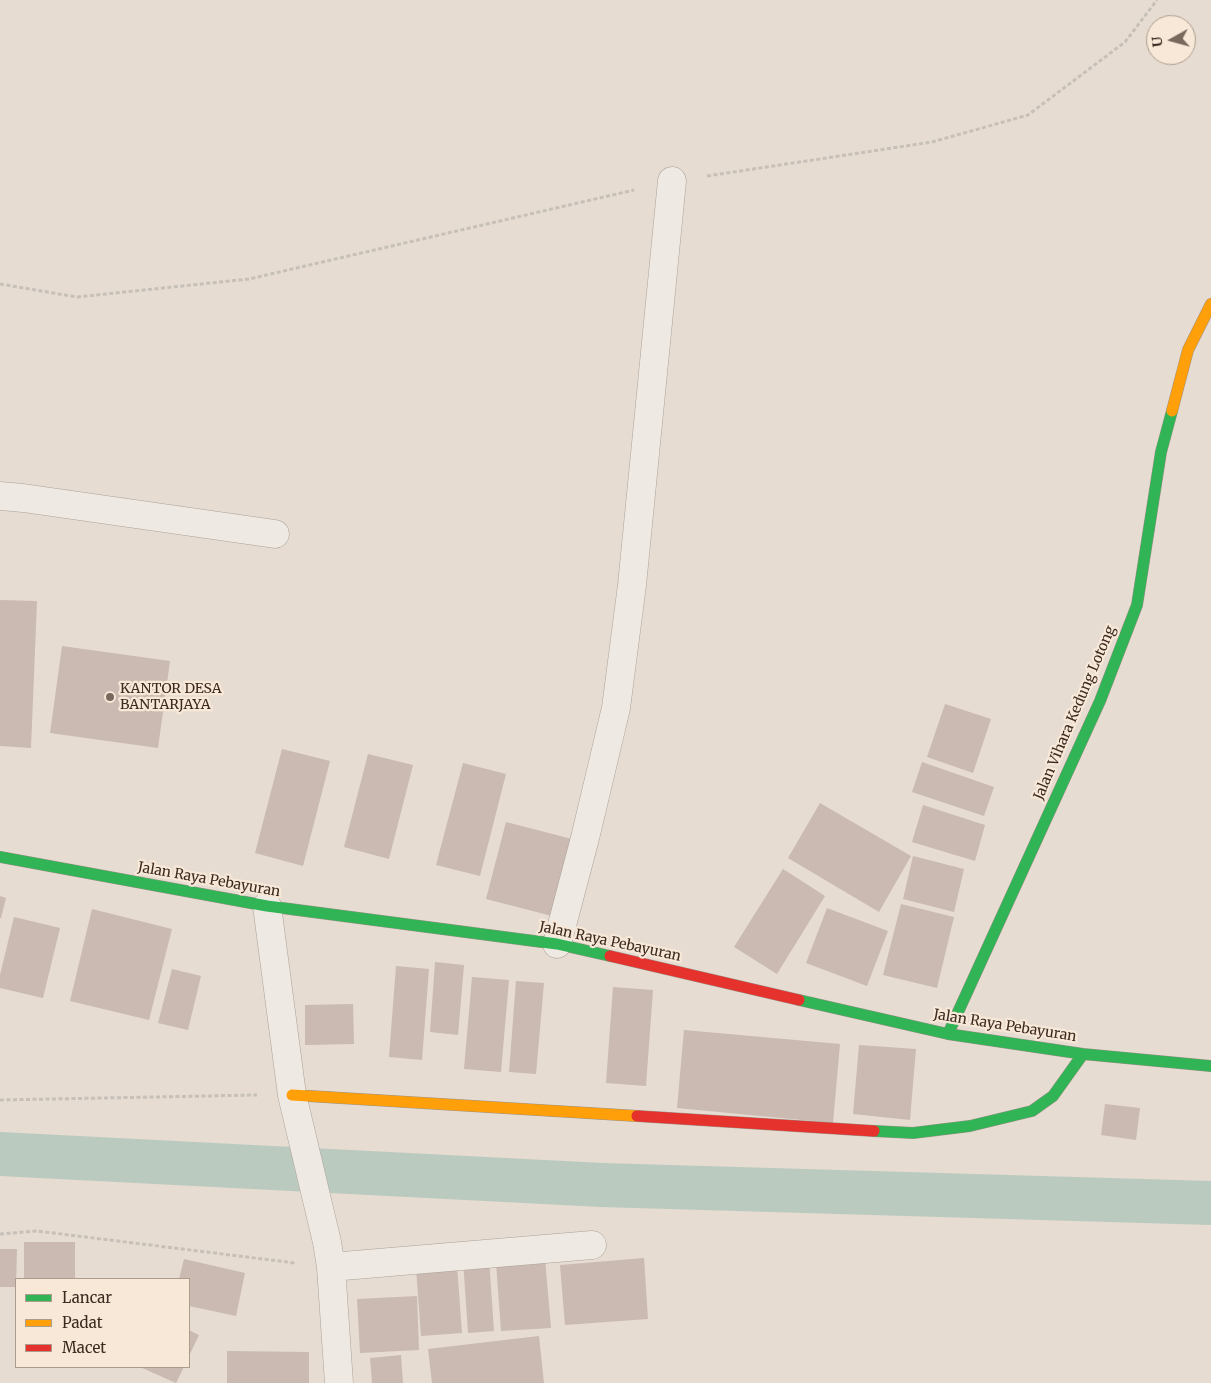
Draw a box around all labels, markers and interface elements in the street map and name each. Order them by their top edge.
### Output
north arrow [1146,15,1196,65]
text: U [1148,35,1167,48]
street label: Jalan Vihara Kedung Lotong [1031,623,1119,803]
place label: KANTOR DESA BANTARJAYA [120,681,222,714]
marker: KANTOR DESA BANTARJAYA [104,691,116,703]
street label: Jalan Raya Pebayuran [136,859,282,901]
street label: Jalan Raya Pebayuran [538,919,682,965]
street label: Jalan Raya Pebayuran [932,1006,1078,1046]
legend [15,1278,190,1368]
text: Lancar [62,1288,112,1307]
text: Padat [62,1313,102,1332]
text: Macet [62,1338,106,1357]

